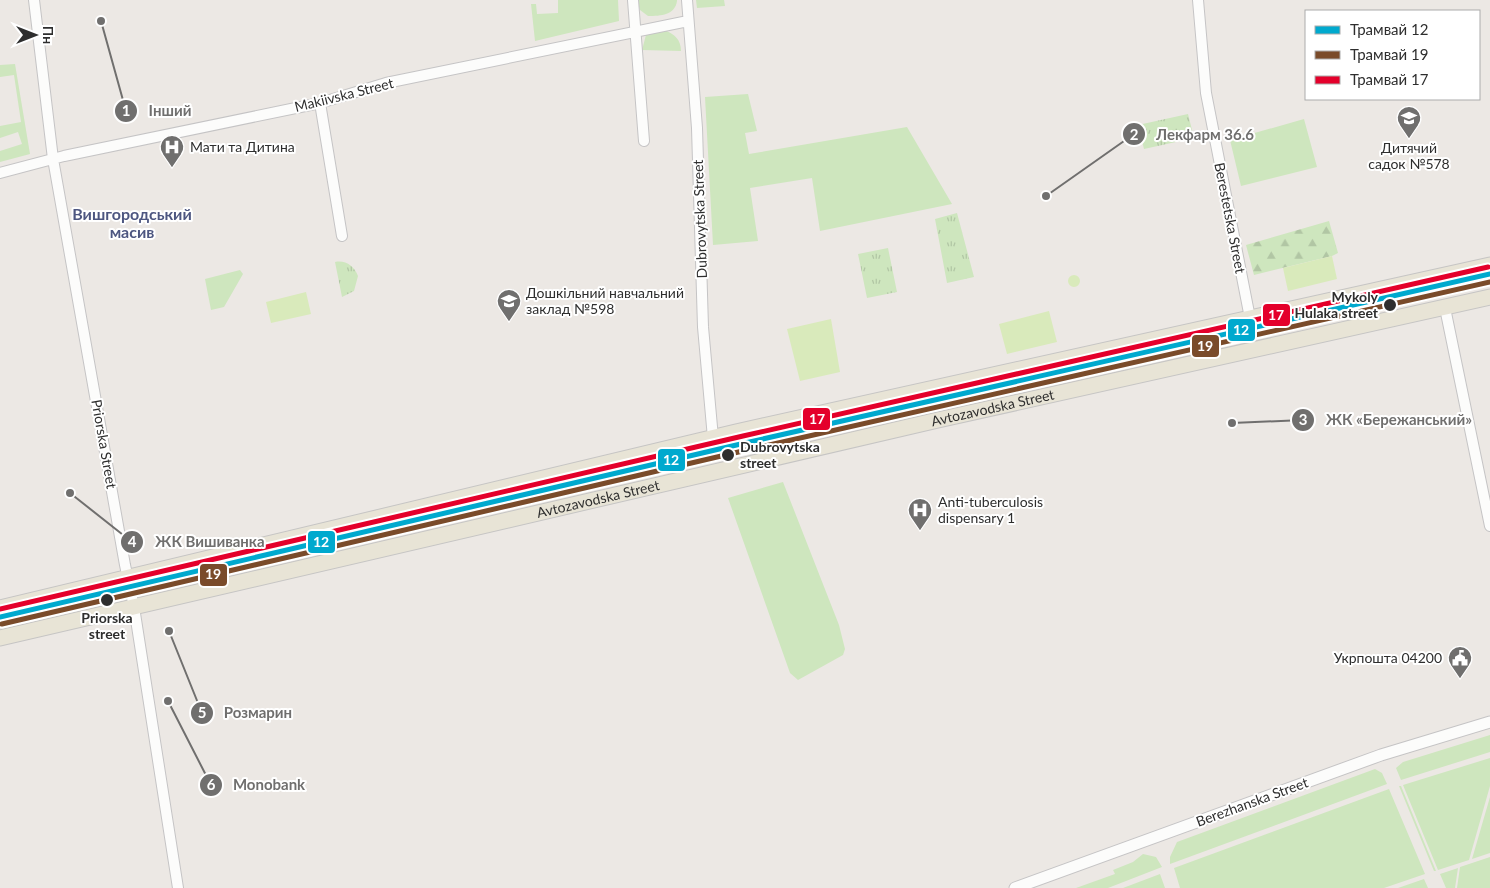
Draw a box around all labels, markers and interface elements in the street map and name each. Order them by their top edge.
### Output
north arrow [10,10,60,60]
legend [1305,10,1480,100]
text: Трамвай 12 [1350,20,1428,38]
text: Пн [40,26,57,44]
text: Трамвай 19 [1350,45,1428,63]
text: Трамвай 17 [1350,70,1429,88]
street label: Makiivska Street [293,74,395,115]
callout: Інший [113,96,201,126]
text: 1 [122,101,130,119]
text: Інший [149,101,191,119]
school or university icon: Дитячий садок №578 [1396,105,1422,139]
callout: Лекфарм 36.6 [1121,119,1264,149]
text: 2 [1130,125,1139,143]
text: Лекфарм 36.6 [1155,125,1254,143]
hospital icon: Мати та Дитина [159,134,185,168]
place label: Мати та Дитина [190,138,295,155]
place label: Дитячий садок №578 [1368,139,1450,172]
street label: Dubrovytska Street [689,159,710,279]
street label: Berestetska Street [1211,161,1250,275]
district label: Вишгородський масив [72,204,192,241]
place label: Дошкільний навчальний заклад №598 [526,284,684,317]
school or university icon: Дошкільний навчальний заклад №598 [496,288,522,322]
place label: Mykoly Hulaka street [1294,288,1379,321]
marker: Mykoly Hulaka street [1382,297,1398,313]
line badge: 17 [1262,303,1291,327]
text: 17 [1268,306,1284,323]
line badge: 12 [1227,318,1256,342]
text: 12 [1233,321,1249,338]
line badge: 19 [1191,334,1220,358]
text: 19 [1197,337,1213,354]
street label: Avtozavodska Street [929,385,1056,429]
street label: Priorska Street [88,398,121,490]
callout: ЖК «Бережанський» [1291,405,1482,435]
line badge: 17 [802,407,831,431]
text: 17 [809,410,825,427]
text: 3 [1299,410,1307,428]
text: ЖК «Бережанський» [1326,410,1472,428]
place label: Dubrovytska street [740,438,820,471]
marker: Dubrovytska street [720,447,736,463]
line badge: 12 [657,448,686,472]
text: 12 [663,451,679,468]
street label: Avtozavodska Street [535,476,661,521]
place label: Anti-tuberculosis dispensary 1 [938,493,1043,526]
hospital icon: Anti-tuberculosis dispensary 1 [907,497,933,531]
callout: ЖК Вишиванка [120,527,274,557]
line badge: 12 [307,530,336,554]
text: 4 [128,532,137,550]
text: ЖК Вишиванка [155,532,265,550]
text: 12 [313,533,329,550]
line badge: 19 [199,563,228,587]
text: 19 [205,565,221,582]
marker: Priorska street [99,592,115,608]
place label: Priorska street [81,609,133,642]
public building icon: Укрпошта 04200 [1447,645,1473,679]
place label: Укрпошта 04200 [1334,649,1442,666]
callout: Розмарин [189,698,302,728]
text: 5 [198,703,206,721]
text: Розмарин [224,703,292,721]
callout: Monobank [198,770,315,800]
street label: Berezhanska Street [1193,773,1310,830]
text: 6 [207,775,216,793]
text: Monobank [233,775,306,793]

